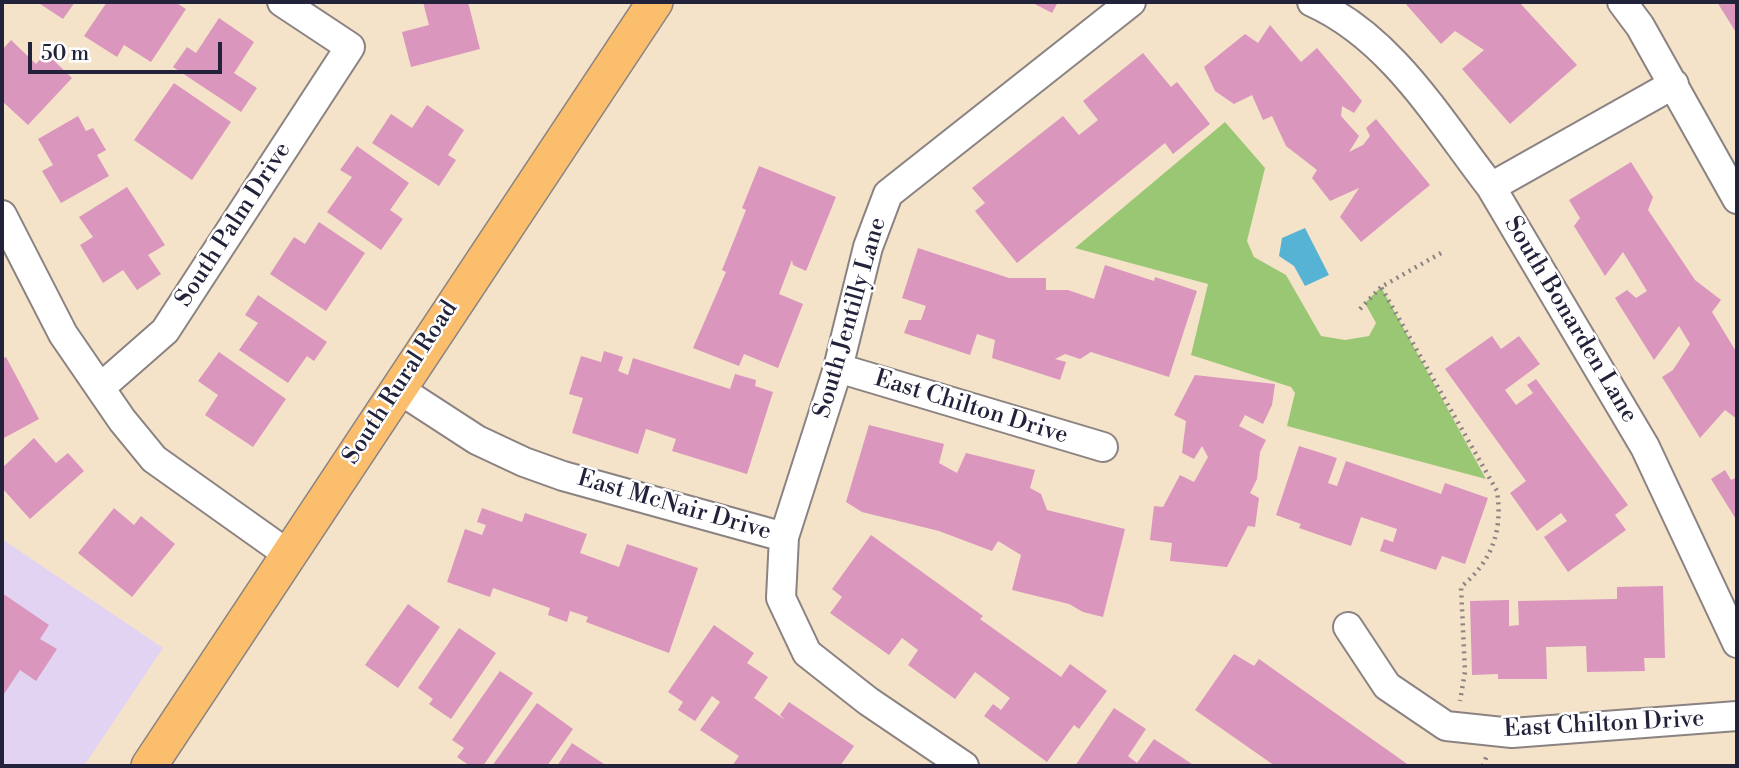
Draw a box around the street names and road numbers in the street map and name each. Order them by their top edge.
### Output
street label: South Palm Drive [170,137,298,313]
street label: South Bonarden Lane [1497,212,1643,428]
street label: South Jentilly Lane [809,214,893,422]
street label: South Rural Road [337,296,465,470]
street label: East Chilton Drive [871,365,1071,451]
street label: East McNair Drive [574,465,774,547]
street label: East Chilton Drive [1503,705,1705,745]

